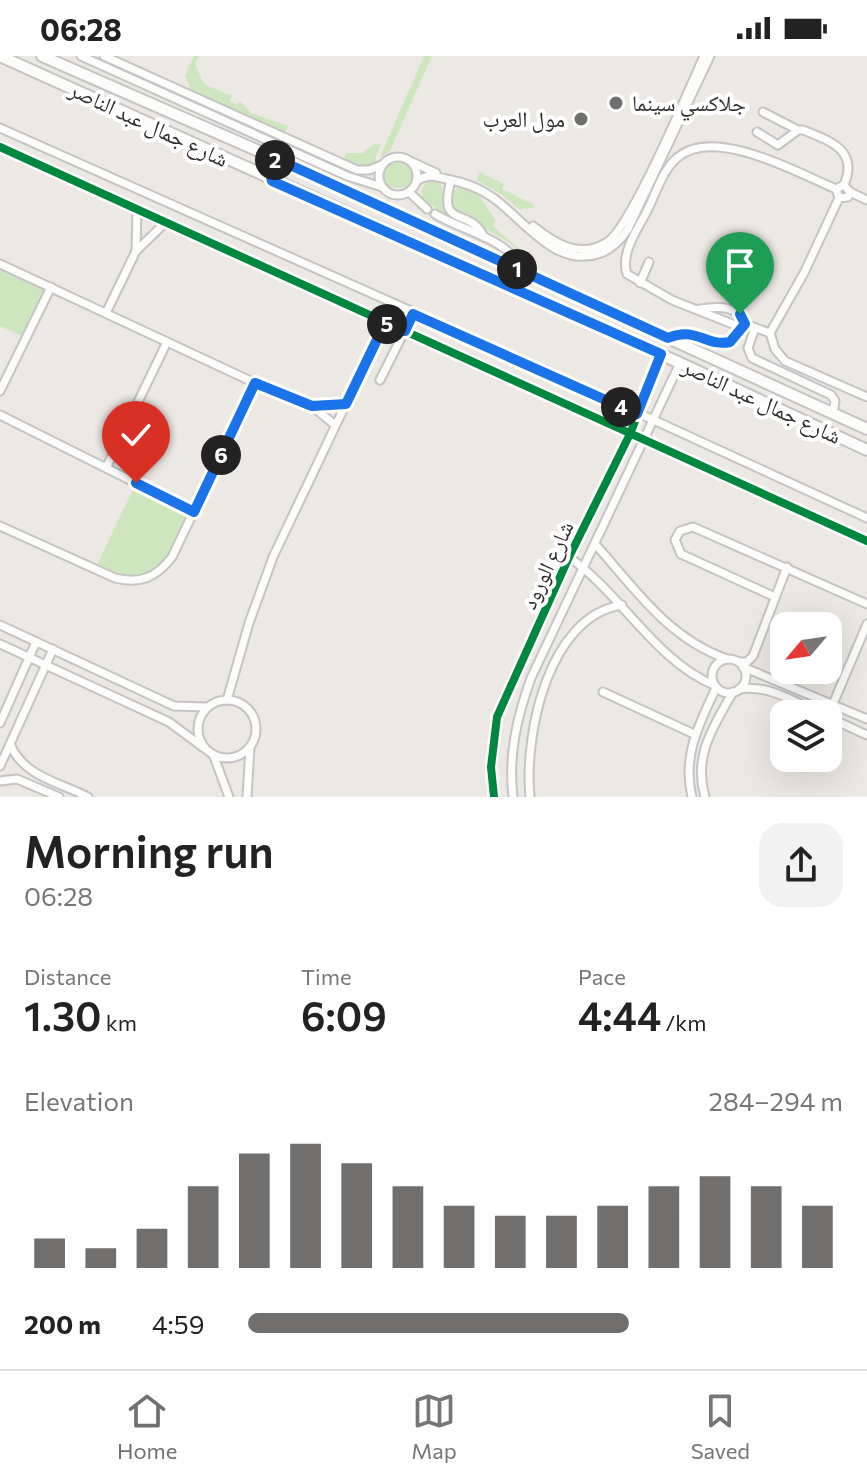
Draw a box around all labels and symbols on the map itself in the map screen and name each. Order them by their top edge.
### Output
street label: شارع جمال عبد الناصر [64,74,233,173]
place label: جلاكسي سينما [632,89,746,121]
marker: جلاكسي سينما [607,94,625,112]
place label: مول العرب [482,105,565,133]
marker: مول العرب [572,110,590,128]
pin: 2 [255,140,295,180]
pin [706,232,774,314]
pin: 1 [497,249,537,289]
pin: 5 [367,304,407,344]
street label: شارع جمال عبد الناصر [677,351,846,450]
pin: 4 [601,387,641,427]
pin [102,401,170,483]
pin: 6 [201,435,241,475]
street label: شارع الورود [514,516,580,614]
north arrow [770,612,842,684]

